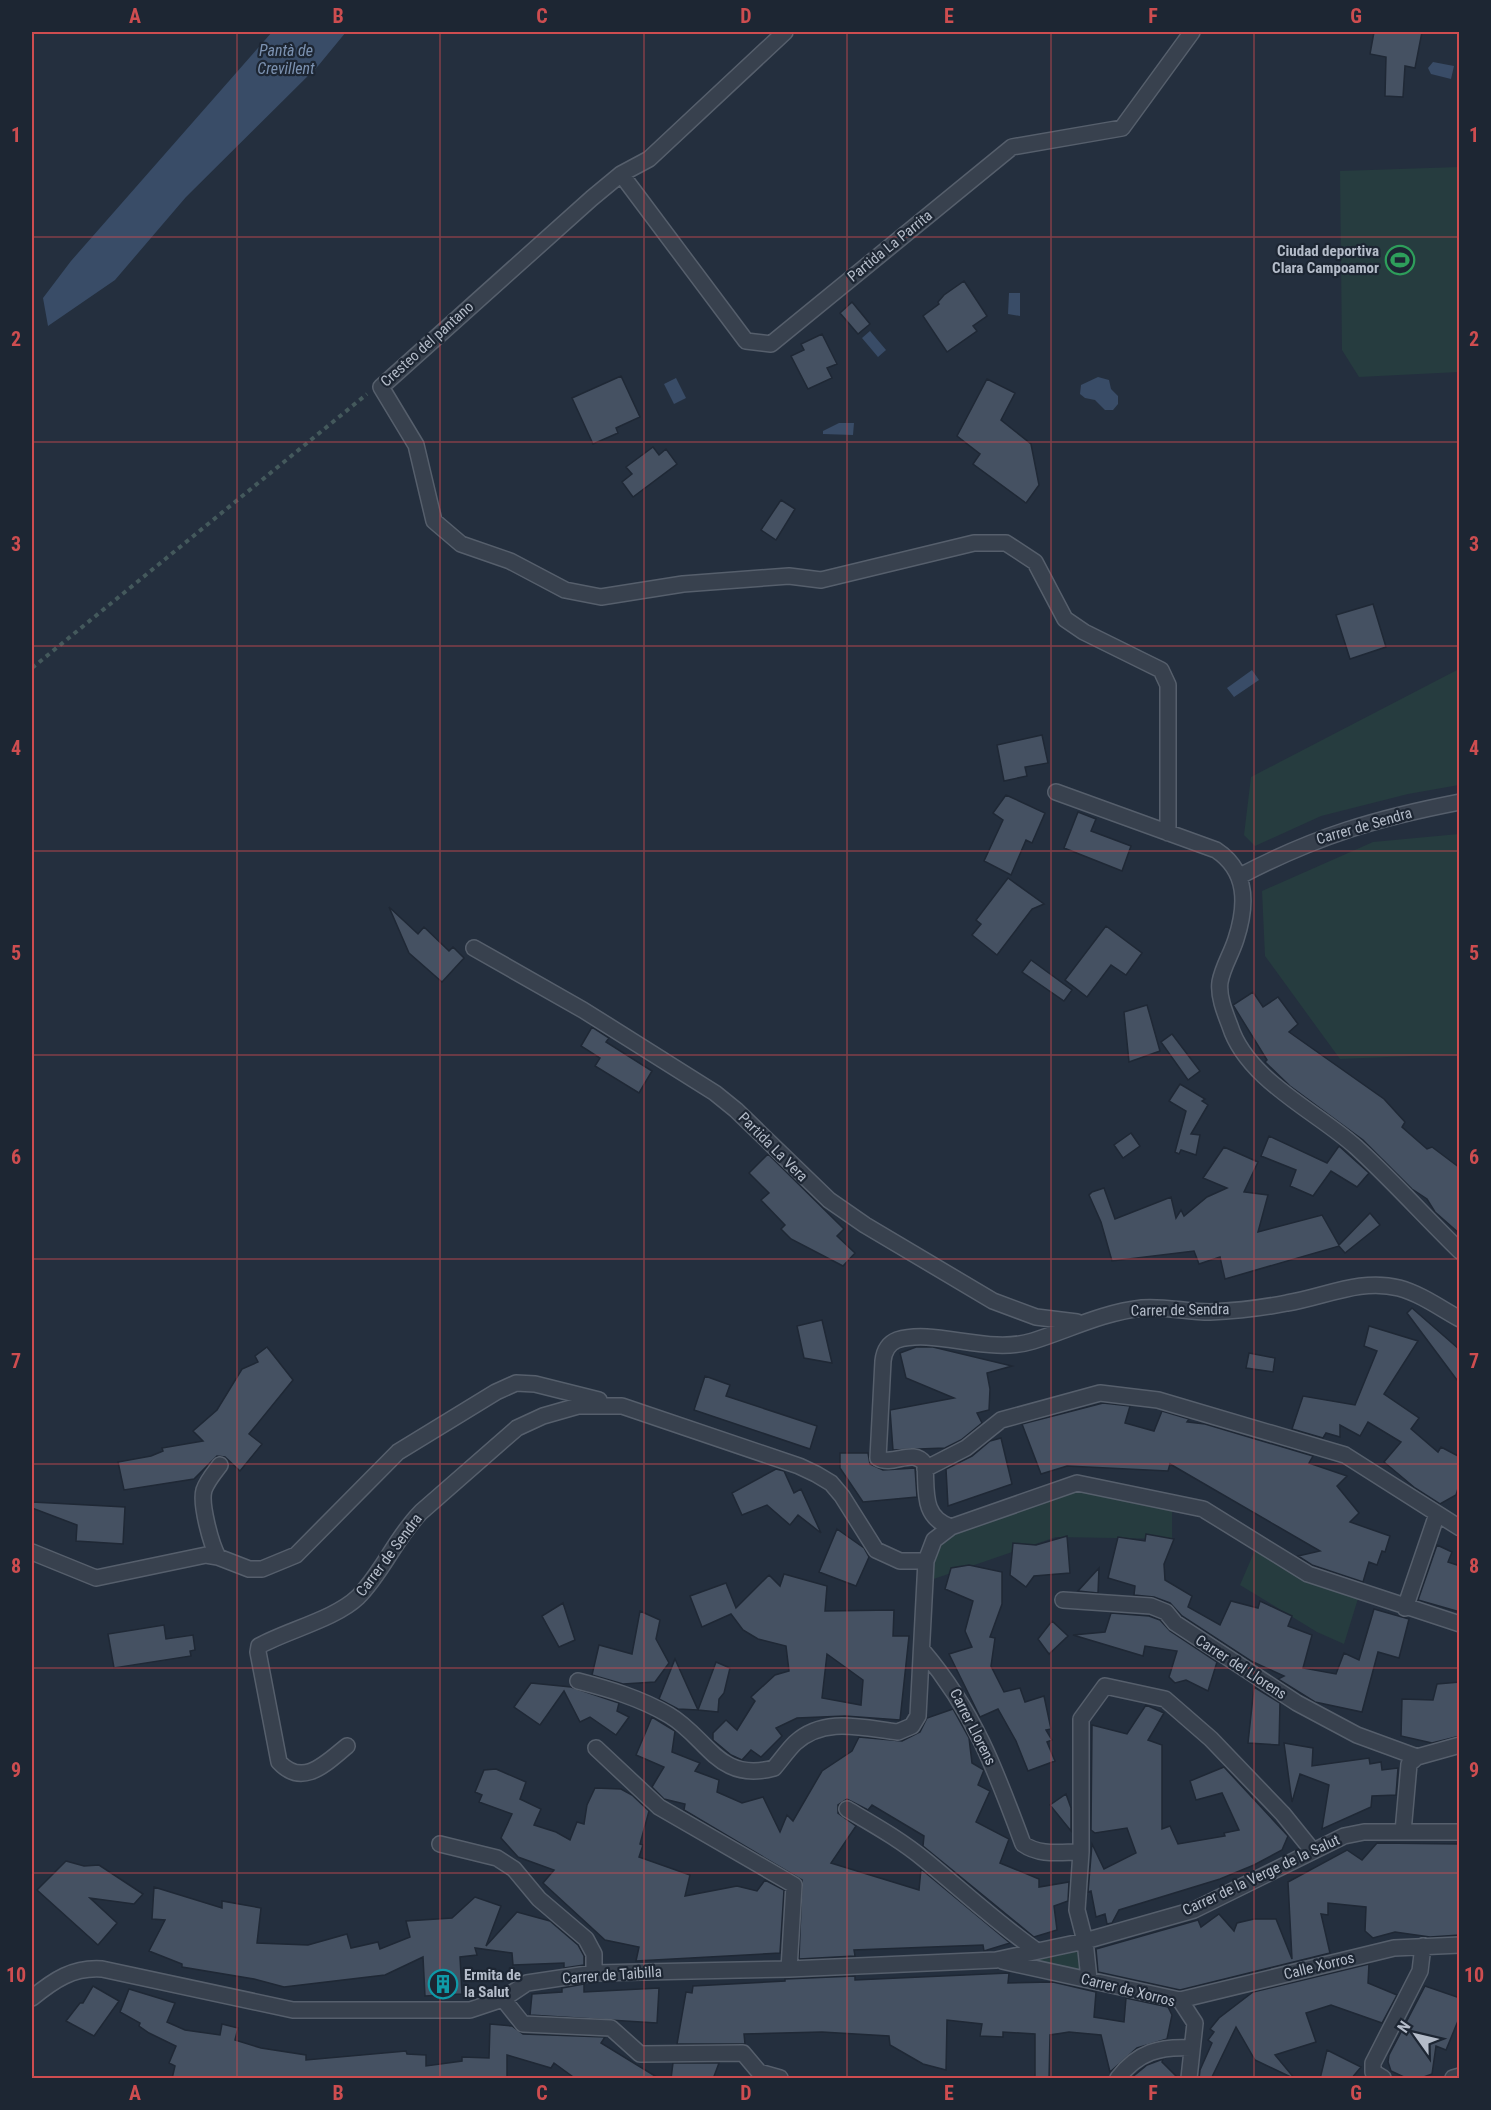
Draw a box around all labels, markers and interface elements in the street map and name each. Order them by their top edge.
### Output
text: A [129,4,141,28]
text: B [332,4,344,28]
text: C [536,4,548,28]
text: D [740,4,752,28]
text: E [944,4,954,28]
text: F [1148,4,1158,28]
text: G [1350,4,1362,28]
water label: Pantà de Crevillent [257,41,315,78]
text: 1 [11,123,21,147]
text: 1 [1469,123,1479,147]
street label: Partida La Parrita [844,206,936,286]
place label: Ciudad deportiva Clara Campoamor [1272,242,1379,277]
sports icon: Ciudad deportiva Clara Campoamor [1384,244,1416,276]
street label: Cresteo del pantano [377,298,477,390]
text: 2 [11,327,21,351]
text: 2 [1469,327,1479,351]
text: 3 [11,532,21,556]
text: 3 [1469,532,1479,556]
text: 4 [11,736,21,760]
text: 4 [1469,736,1479,760]
street label: Carrer de Sendra [1314,804,1414,848]
text: 5 [11,941,21,965]
text: 5 [1469,941,1479,965]
street label: Partida La Vera [735,1109,811,1185]
text: 6 [11,1145,21,1169]
text: 6 [1469,1145,1479,1169]
street label: Carrer de Sendra [1131,1300,1229,1320]
text: 7 [11,1349,21,1373]
text: 7 [1469,1349,1479,1373]
street label: Carrer de Sendra [352,1510,426,1600]
text: 8 [11,1554,21,1578]
text: 8 [1469,1554,1479,1578]
street label: Carrer del Llorens [1192,1631,1290,1703]
street label: Carrer Llorens [946,1686,1000,1768]
text: 9 [11,1758,21,1782]
text: 9 [1469,1758,1479,1782]
street label: Carrer de la Verge de la Salut [1180,1831,1342,1919]
street label: Calle Xorros [1282,1949,1356,1983]
text: 10 [6,1963,26,1987]
street label: Carrer de Taibilla [562,1963,662,1987]
text: 10 [1464,1963,1484,1987]
place label: Ermita de la Salut [464,1966,521,2001]
building icon: Ermita de la Salut [427,1968,459,2000]
street label: Carrer de Xorros [1079,1970,1177,2010]
north arrow [1386,2005,1446,2065]
text: N [1393,2018,1415,2036]
text: A [129,2081,141,2105]
text: B [332,2081,344,2105]
text: C [536,2081,548,2105]
text: D [740,2081,752,2105]
text: E [944,2081,954,2105]
text: F [1148,2081,1158,2105]
text: G [1350,2081,1362,2105]

